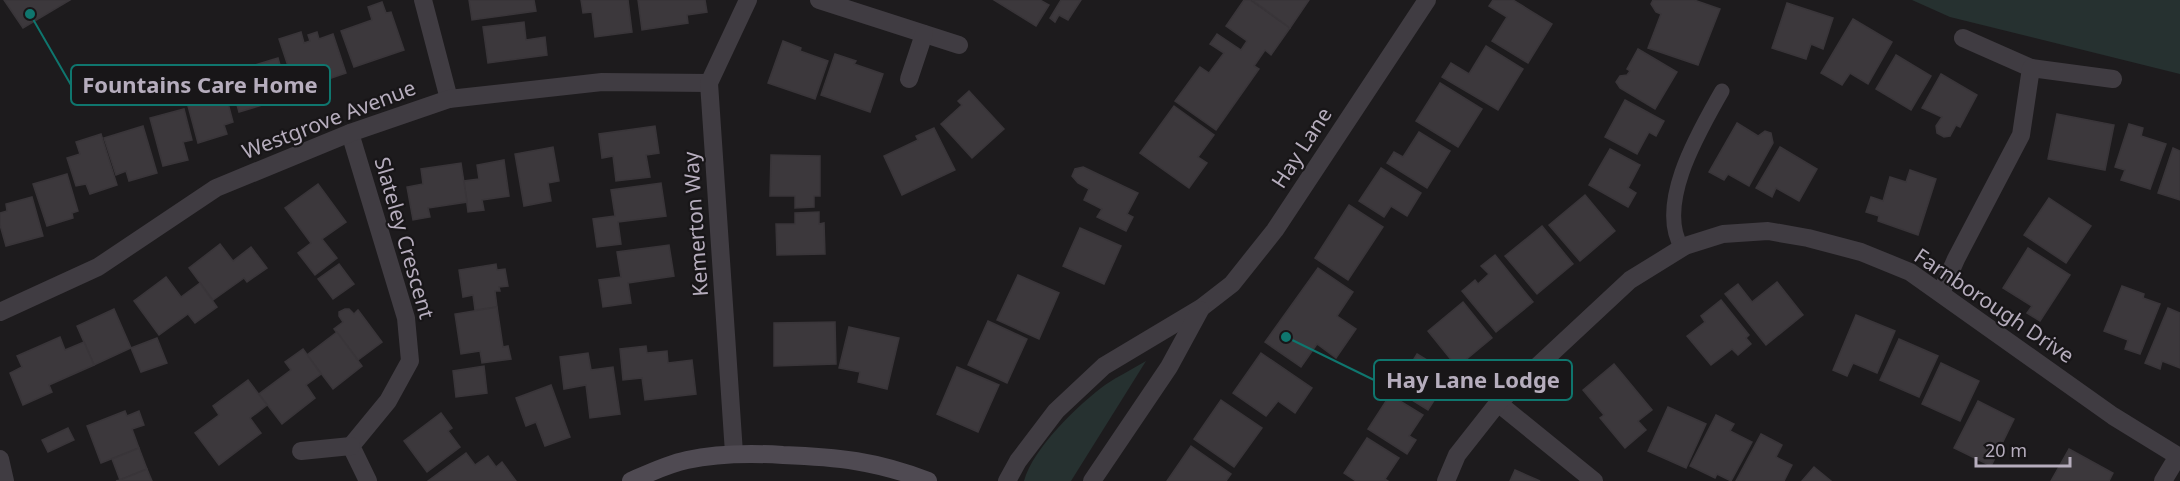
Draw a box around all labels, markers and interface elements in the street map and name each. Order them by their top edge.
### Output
callout: Fountains Care Home [71,65,330,105]
text: Fountains Care Home [82,69,318,99]
street label: Westgrove Avenue [238,73,419,165]
street label: Hay Lane [1265,102,1338,193]
street label: Kemerton Way [676,150,714,298]
street label: Slateley Crescent [368,154,442,322]
street label: Farnborough Drive [1909,241,2080,369]
callout: Hay Lane Lodge [1374,360,1572,400]
text: Hay Lane Lodge [1386,364,1560,394]
scale bar [1976,430,2070,468]
text: 20 m [1985,438,2027,462]

